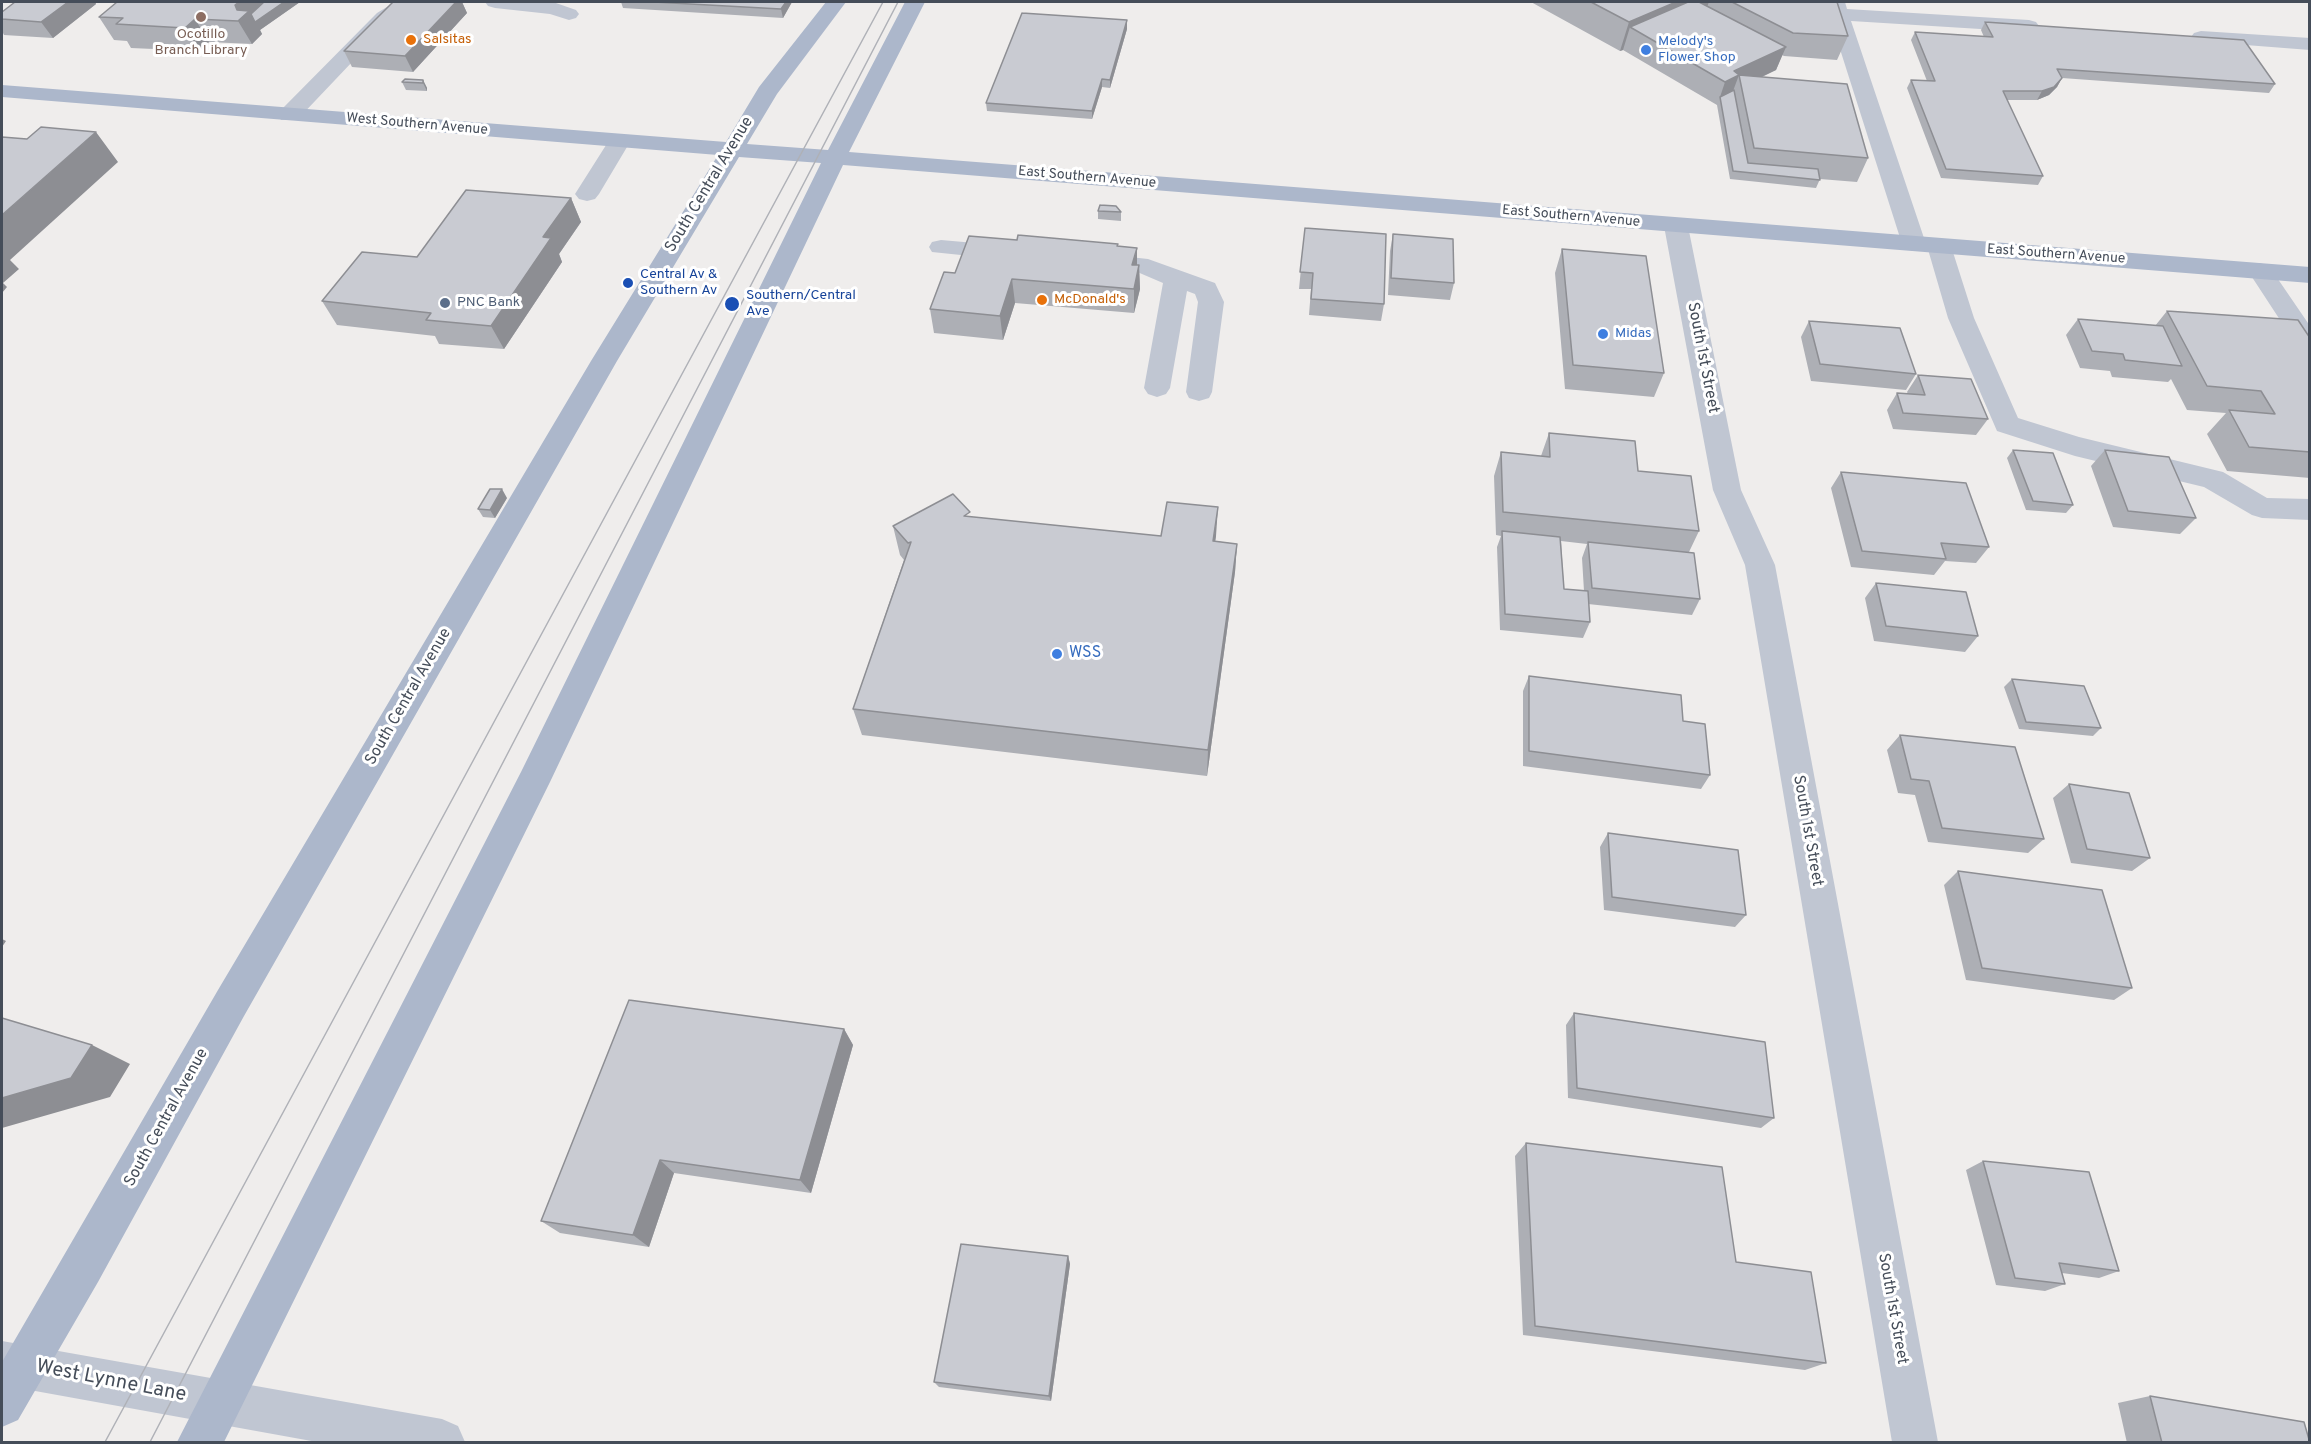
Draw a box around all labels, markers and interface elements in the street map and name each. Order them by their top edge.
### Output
marker: Ocotillo Branch Library [194,10,208,24]
place label: Ocotillo Branch Library [154,27,248,60]
place label: Salsitas [423,32,472,48]
marker: Salsitas [404,33,418,47]
place label: Melody's Flower Shop [1658,34,1736,66]
marker: Melody's Flower Shop [1639,43,1653,57]
street label: West Southern Avenue [346,110,488,140]
street label: South Central Avenue [662,114,758,256]
street label: East Southern Avenue [1017,164,1157,192]
street label: East Southern Avenue [1501,203,1641,231]
street label: East Southern Avenue [1986,242,2126,268]
place label: Central Av & Southern Av [640,267,717,300]
marker: Central Av & Southern Av [621,276,635,290]
place label: Southern/Central Ave [746,288,856,320]
place label: McDonald's [1054,292,1126,308]
marker: McDonald's [1035,293,1049,307]
place label: PNC Bank [457,295,520,311]
marker: Southern/Central Ave [723,295,741,313]
marker: PNC Bank [438,296,452,310]
street label: South 1st Street [1682,301,1722,415]
place label: Midas [1615,326,1652,342]
marker: Midas [1596,327,1610,341]
street label: South Central Avenue [362,625,456,769]
place label: WSS [1069,644,1101,664]
marker: WSS [1050,647,1064,661]
street label: South 1st Street [1788,774,1826,888]
street label: South Central Avenue [121,1046,213,1190]
street label: South 1st Street [1873,1252,1911,1366]
street label: West Lynne Lane [34,1356,188,1408]

